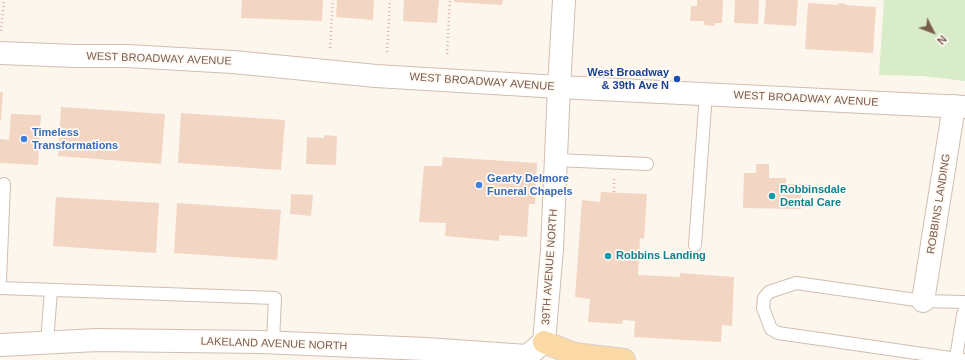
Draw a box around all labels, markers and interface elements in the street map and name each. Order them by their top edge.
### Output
north arrow [913,12,953,52]
text: N [935,33,949,47]
street label: WEST BROADWAY AVENUE [86,50,232,68]
place label: West Broadway & 39th Ave N [587,66,669,92]
street label: WEST BROADWAY AVENUE [409,70,555,94]
marker: West Broadway & 39th Ave N [672,74,682,84]
street label: WEST BROADWAY AVENUE [733,89,879,109]
place label: Timeless Transformations [32,126,118,152]
marker: Timeless Transformations [19,134,29,144]
street label: ROBBINS LANDING [925,153,953,255]
place label: Gearty Delmore Funeral Chapels [487,172,573,198]
marker: Gearty Delmore Funeral Chapels [474,180,484,190]
place label: Robbinsdale Dental Care [780,183,846,209]
marker: Robbinsdale Dental Care [767,191,777,201]
street label: 39TH AVENUE NORTH [539,209,561,325]
place label: Robbins Landing [616,249,706,263]
marker: Robbins Landing [603,251,613,261]
street label: LAKELAND AVENUE NORTH [200,335,348,353]

